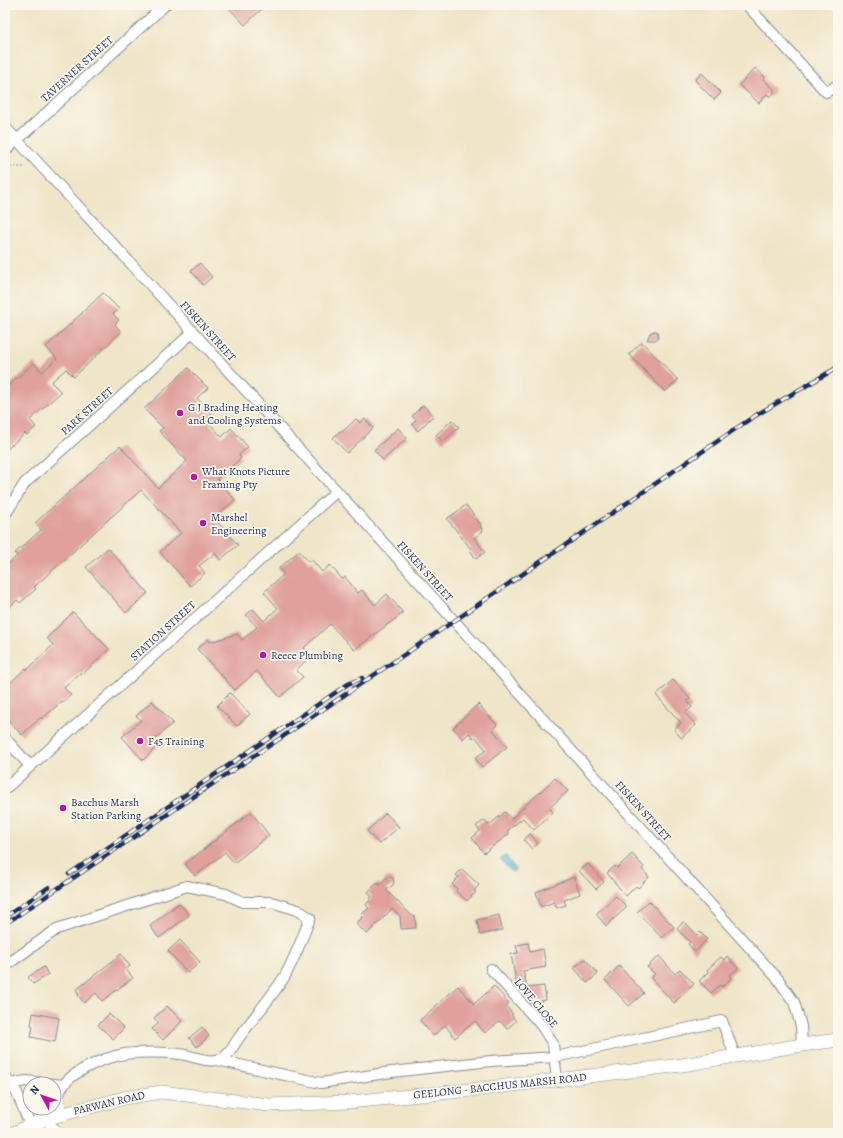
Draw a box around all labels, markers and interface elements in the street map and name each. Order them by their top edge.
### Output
street label: TAVERNER STREET [38,32,116,106]
street label: FISKEN STREET [177,298,239,364]
street label: PARK STREET [58,383,116,439]
place label: G J Brading Heating and Cooling Systems [188,400,281,428]
marker: G J Brading Heating and Cooling Systems [175,408,185,418]
place label: What Knots Picture Framing Pty [201,464,290,492]
marker: What Knots Picture Framing Pty [189,472,199,482]
place label: Marshel Engineering [211,510,267,538]
marker: Marshel Engineering [198,518,208,528]
street label: FISKEN STREET [394,538,456,604]
street label: STATION STREET [127,598,199,664]
place label: Reece Plumbing [271,648,343,663]
marker: Reece Plumbing [258,650,268,660]
place label: F45 Training [148,734,205,749]
marker: F45 Training [135,736,145,746]
street label: FISKEN STREET [612,778,674,844]
place label: Bacchus Marsh Station Parking [71,795,142,823]
marker: Bacchus Marsh Station Parking [58,803,68,813]
street label: LOVE CLOSE [511,975,561,1031]
street label: GEELONG - BACCHUS MARSH ROAD [413,1069,588,1103]
north arrow [22,1076,62,1116]
text: N [26,1082,43,1098]
street label: PARWAN ROAD [72,1087,147,1119]

